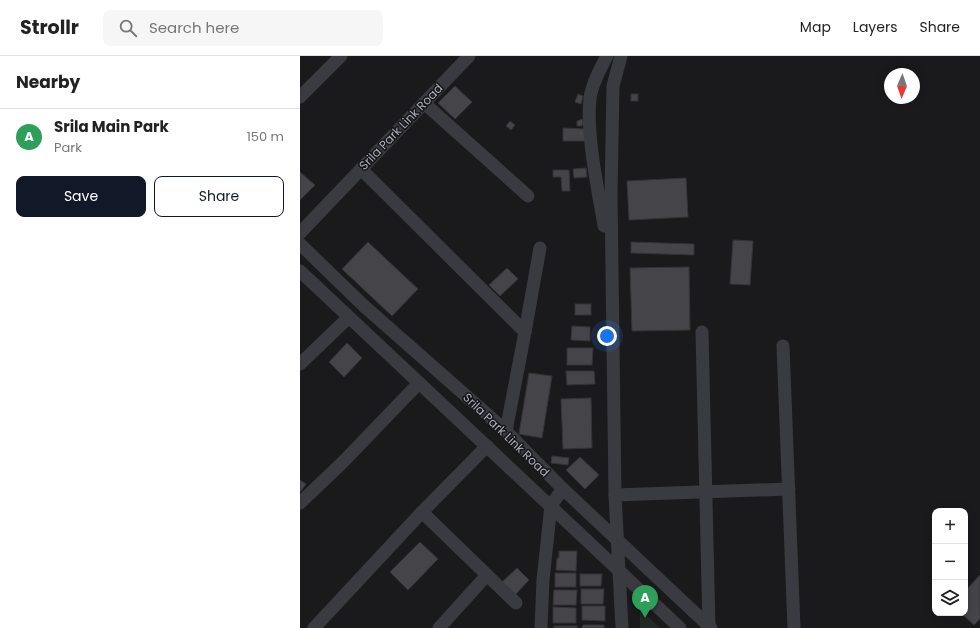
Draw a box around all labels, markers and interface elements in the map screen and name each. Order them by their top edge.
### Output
search box [103,10,383,46]
text: Strollr [20,14,79,41]
icon: search [117,17,139,39]
text: Search here [149,17,239,38]
text: Map [800,17,831,37]
text: Layers [853,17,897,37]
text: Share [919,17,960,37]
north arrow [884,68,920,104]
text: Nearby [16,70,80,94]
street label: Srila Park Link Road [355,80,446,174]
text: Srila Main Park [54,116,169,137]
text: A [24,127,34,146]
text: 150 m [247,127,284,146]
text: Park [54,138,82,157]
button: Save [16,176,146,217]
button: Share [154,176,284,217]
your location [597,326,617,346]
street label: Srila Park Link Road [459,389,553,480]
map controls [932,508,968,616]
button: + [932,508,968,544]
button: − [932,544,968,580]
button: layers [932,580,968,616]
pin: A [632,585,658,618]

